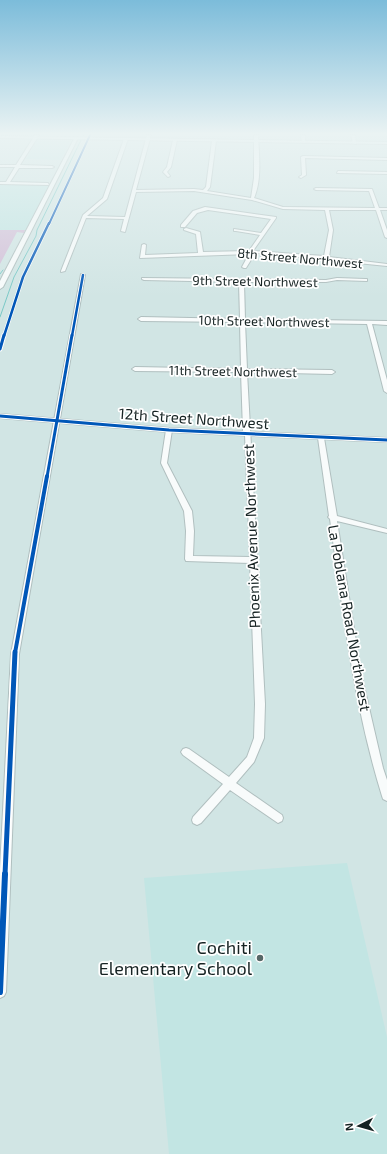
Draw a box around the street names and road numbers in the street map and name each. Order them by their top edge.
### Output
street label: 8th Street Northwest [237,245,363,271]
street label: 9th Street Northwest [192,272,318,290]
street label: 10th Street Northwest [198,312,330,330]
street label: 11th Street Northwest [169,362,297,380]
street label: 12th Street Northwest [118,404,270,432]
street label: Phoenix Avenue Northwest [239,443,263,628]
street label: La Poblana Road Northwest [325,523,375,713]

